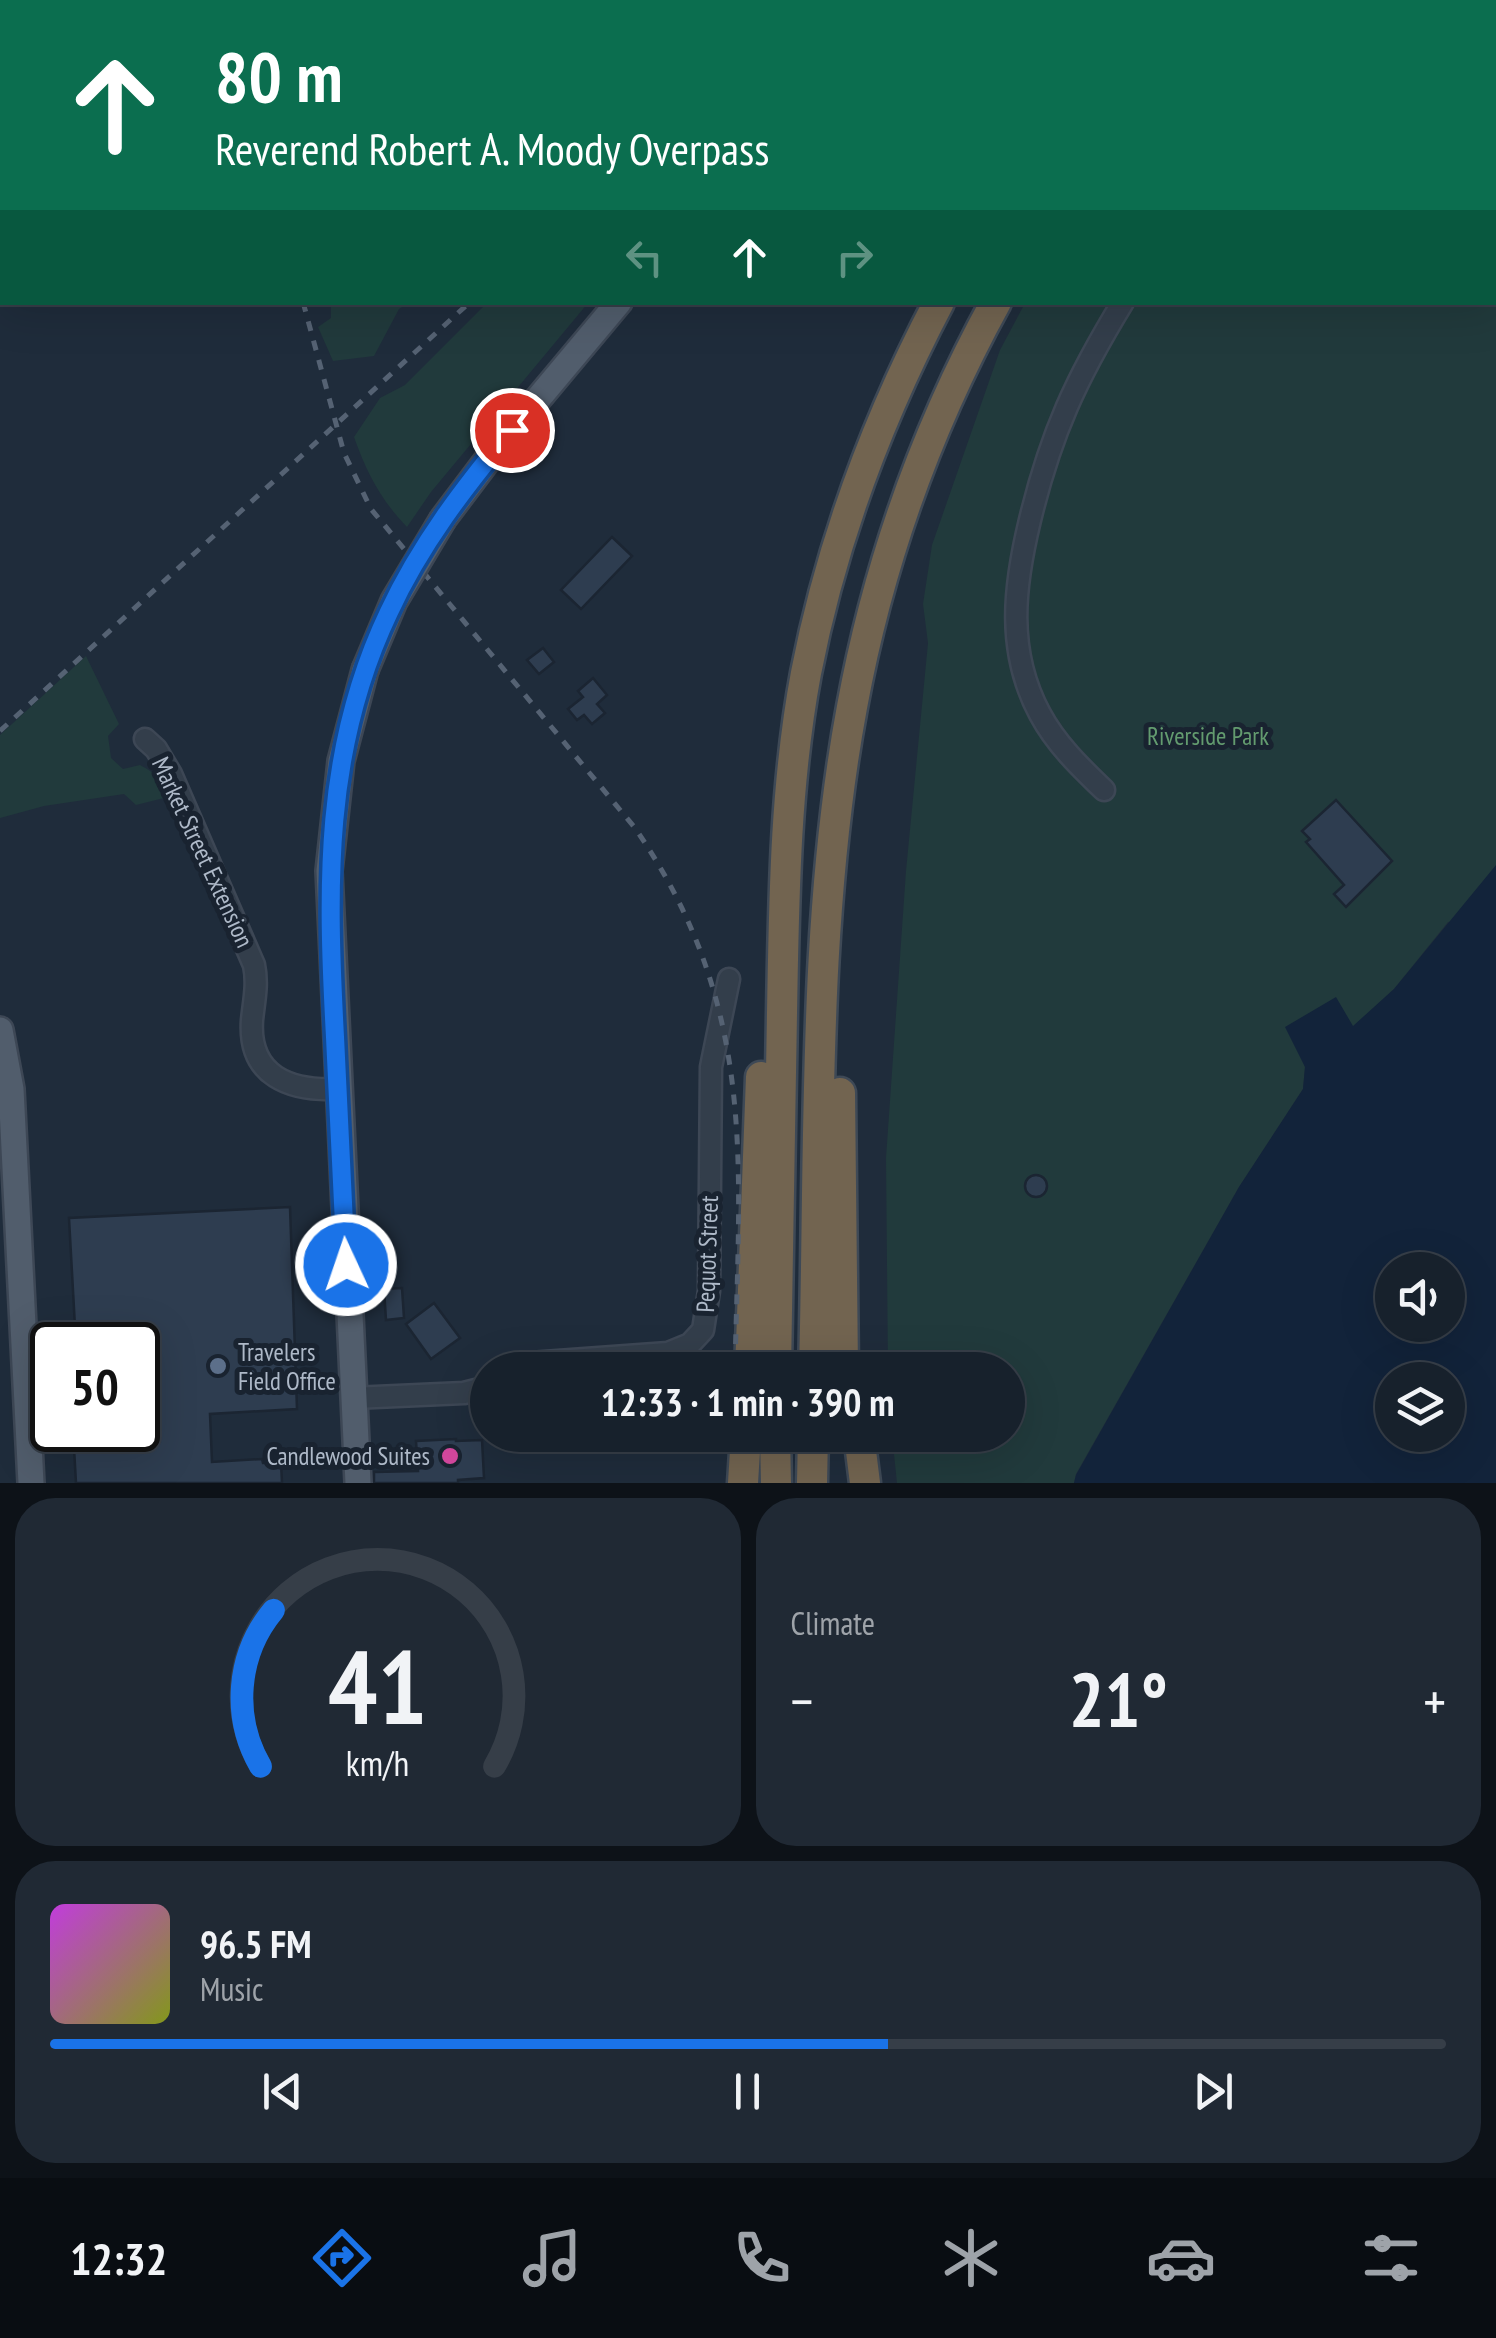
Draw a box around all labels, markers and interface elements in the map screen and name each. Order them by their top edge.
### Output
text: 80 m [215,31,343,121]
icon: ahead [50,40,180,170]
text: Reverend Robert A. Moody Overpass [215,119,769,177]
icon: left [617,230,672,285]
icon: ahead [722,230,777,285]
icon: right [827,230,882,285]
pin [470,388,555,473]
icon: arrive [485,403,540,458]
park label: Riverside Park [1147,720,1269,752]
street label: Market Street Extension [145,752,261,952]
street label: Pequot Street [689,1195,725,1313]
position arrow [294,1213,398,1317]
map controls [1375,1252,1465,1452]
button: sound [1375,1252,1465,1342]
speed limit sign: 50 [30,1322,160,1452]
place label: Travelers Field Office [238,1336,336,1397]
marker: Travelers Field Office [207,1355,229,1377]
button: layers [1375,1362,1465,1452]
text: 12:33 · 1 min · 390 m [601,1377,894,1426]
place label: Candlewood Suites [266,1440,430,1472]
marker: Candlewood Suites [439,1445,461,1467]
text: Climate [791,1602,875,1644]
text: 41 [328,1618,427,1753]
text: 21° [1069,1651,1168,1748]
text: − [791,1665,813,1736]
text: + [1423,1665,1446,1736]
text: km/h [346,1740,409,1786]
text: 96.5 FM [200,1919,312,1968]
text: Music [200,1968,263,2010]
icon: previous [255,2064,310,2119]
icon: pause [720,2064,775,2119]
icon: next [1186,2064,1241,2119]
icon: directions [307,2223,377,2293]
icon: music [517,2223,587,2293]
icon: phone [727,2223,797,2293]
icon: climate [936,2223,1006,2293]
icon: car [1146,2223,1216,2293]
icon: filters [1356,2223,1426,2293]
text: 12:32 [70,2229,167,2287]

